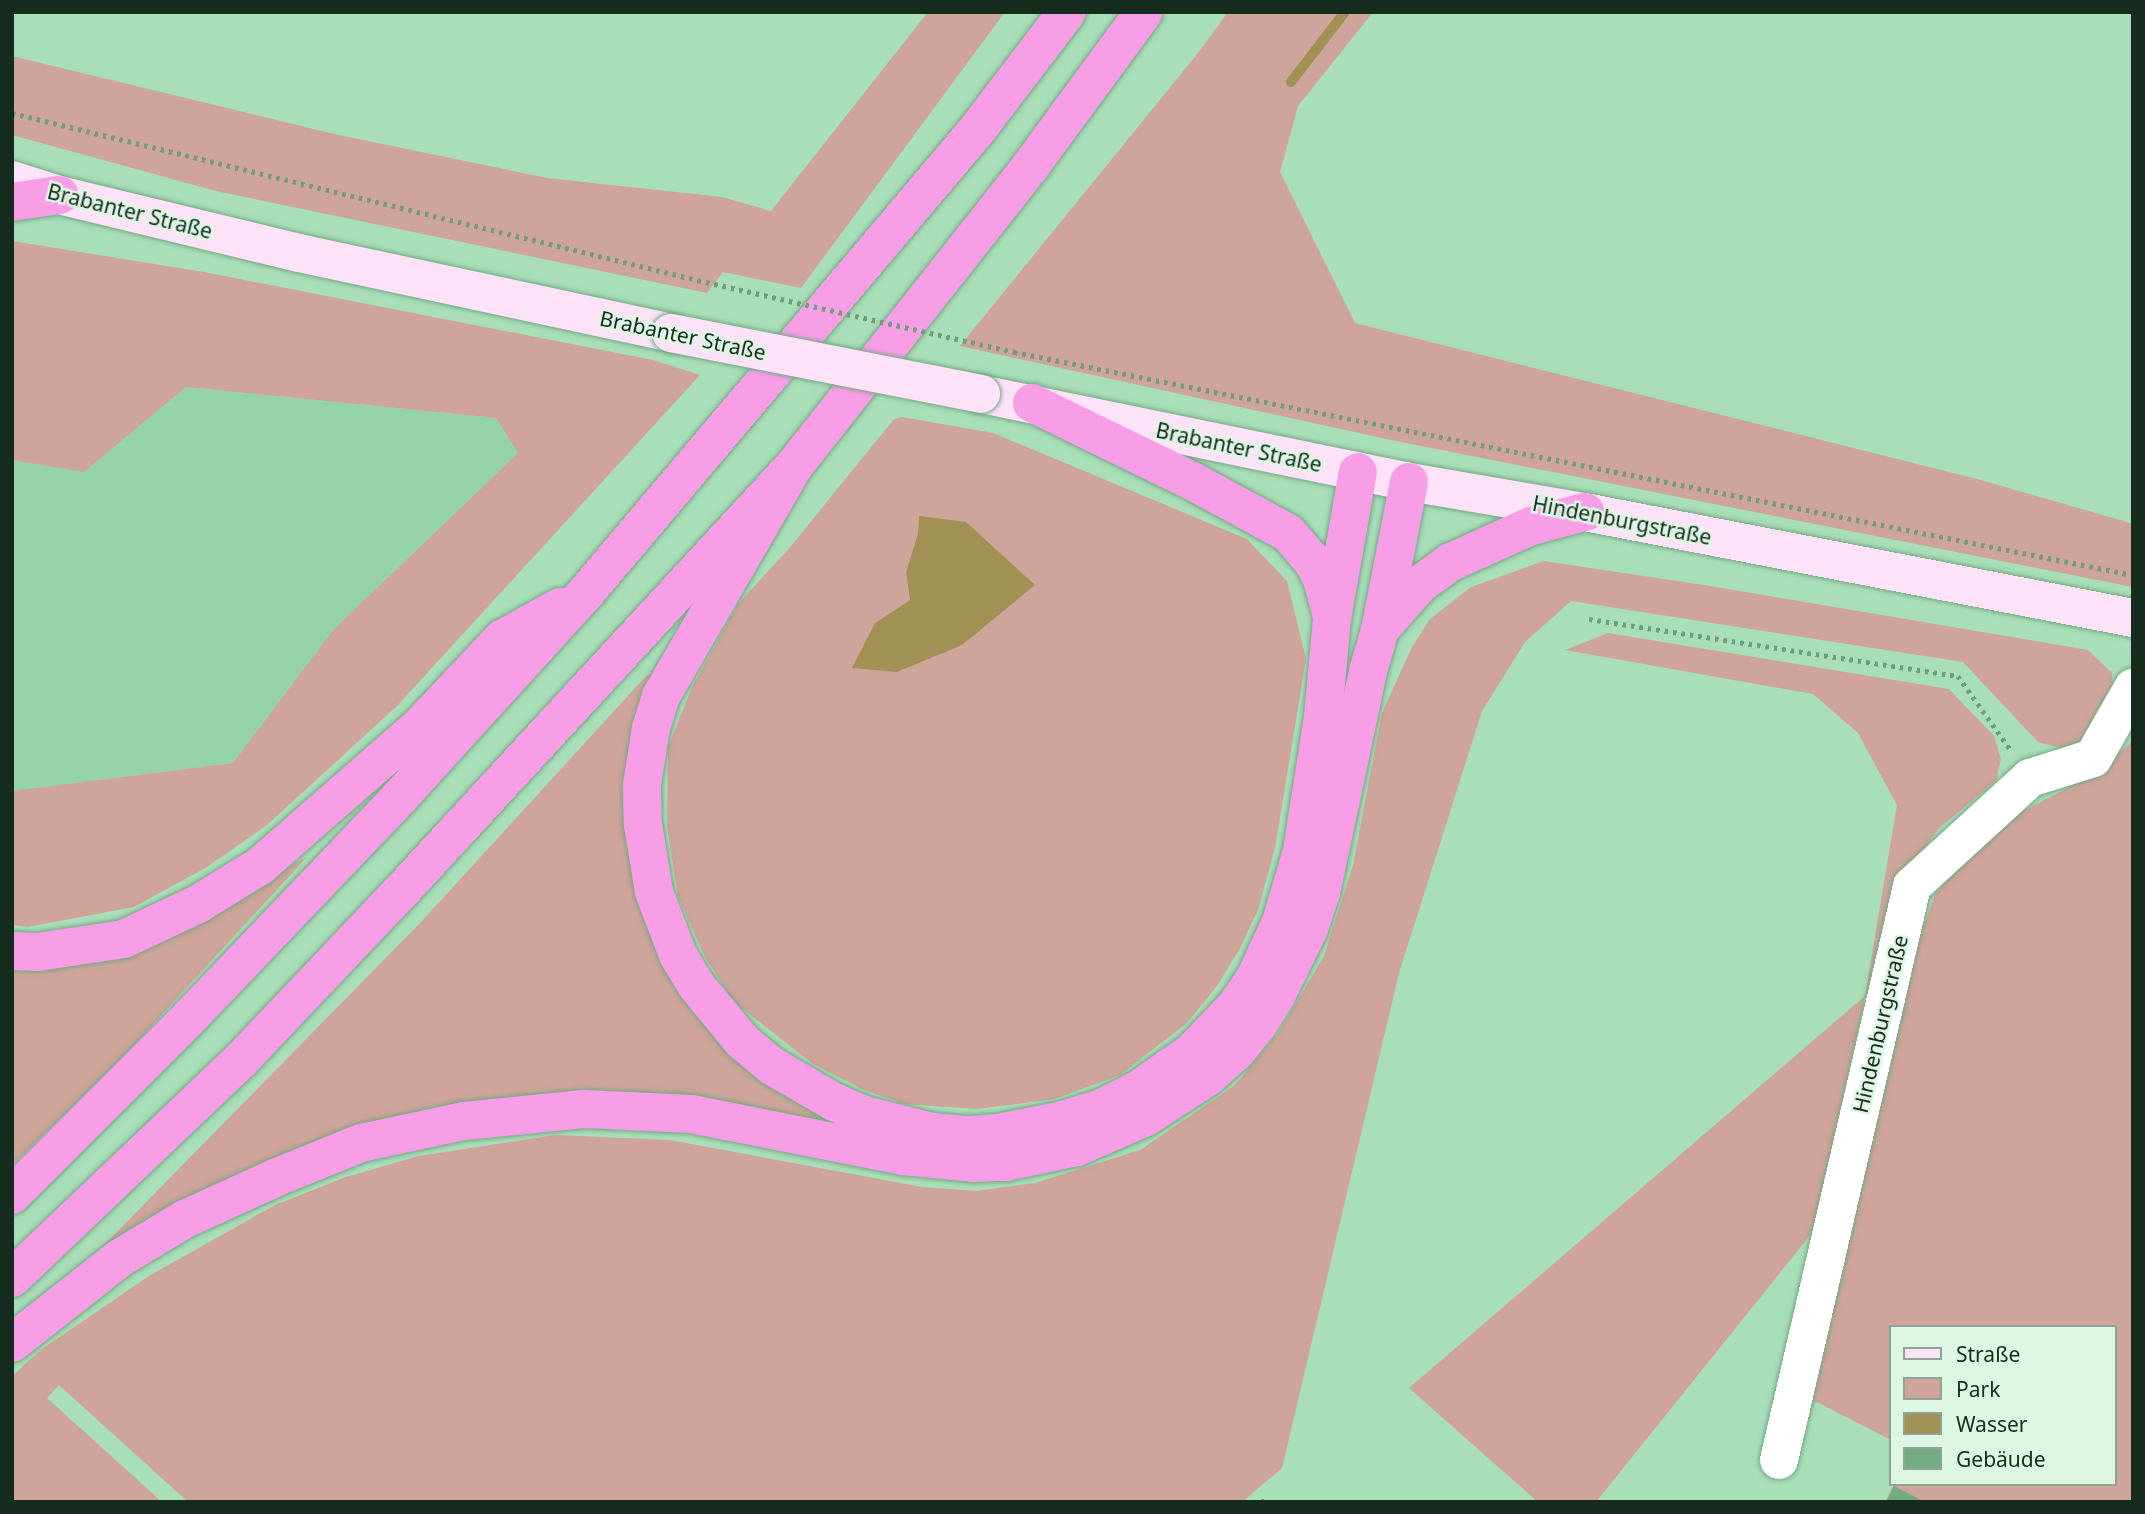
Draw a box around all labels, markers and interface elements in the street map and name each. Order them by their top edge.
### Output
street label: Brabanter Straße [45,178,215,244]
street label: Brabanter Straße [598,305,768,365]
street label: Brabanter Straße [1154,417,1324,477]
street label: Hindenburgstraße [1530,490,1714,550]
street label: Hindenburgstraße [1847,933,1913,1115]
legend [1890,1325,2117,1486]
text: Straße [1956,1340,2020,1368]
text: Park [1956,1375,2000,1403]
text: Wasser [1956,1410,2028,1438]
text: Gebäude [1956,1445,2046,1473]

